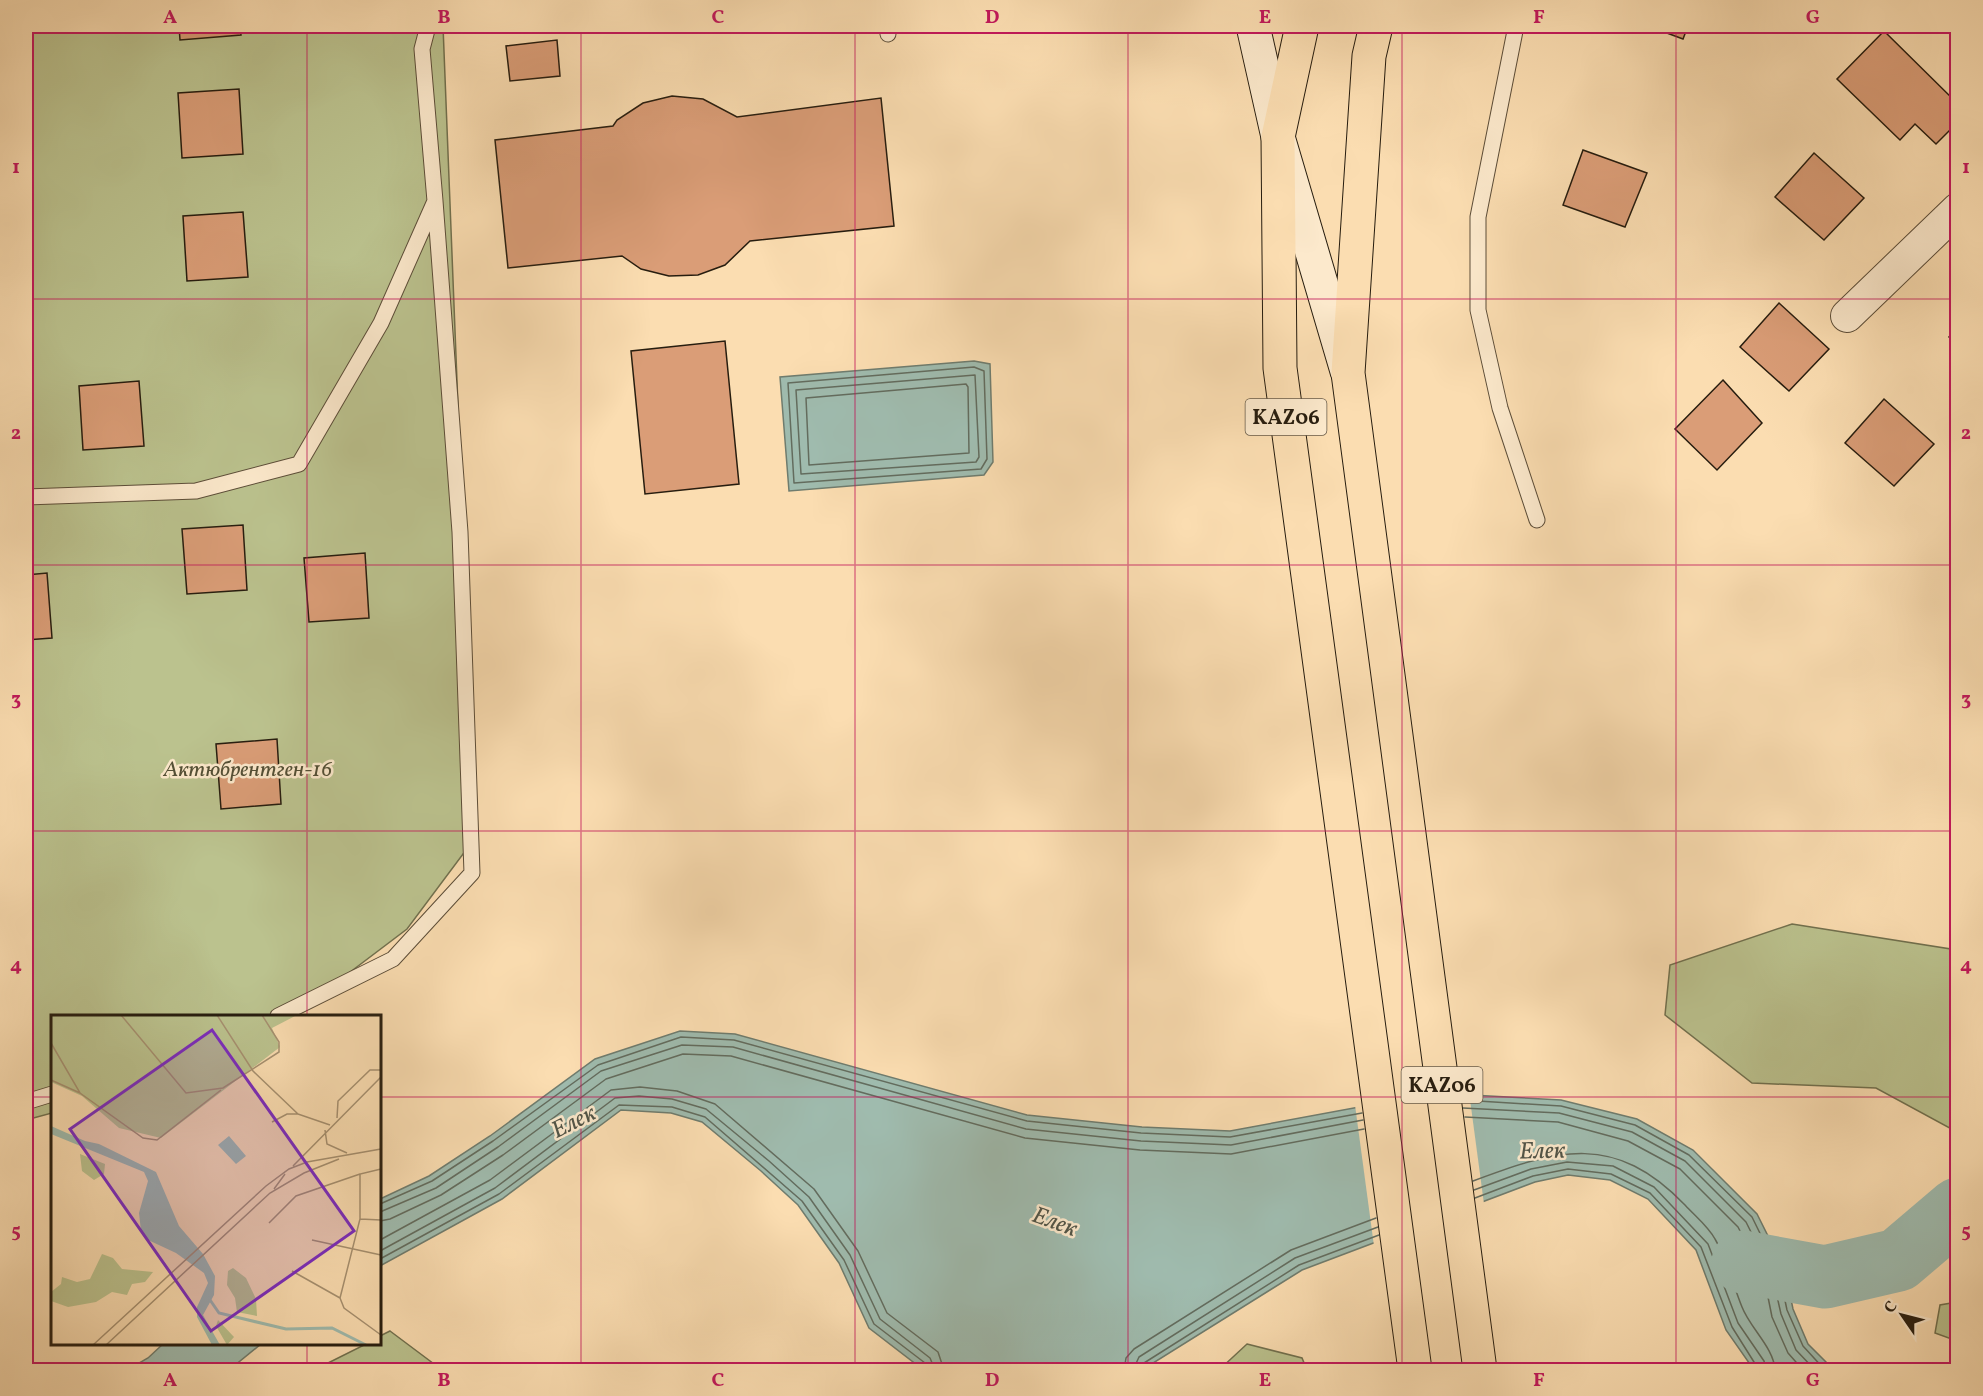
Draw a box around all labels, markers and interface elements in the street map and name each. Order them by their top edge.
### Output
text: A [163,4,177,32]
text: B [437,4,451,32]
text: C [712,4,725,32]
text: D [985,4,999,32]
text: E [1259,4,1271,32]
text: F [1533,4,1545,32]
text: G [1806,4,1820,32]
text: 1 [12,154,20,182]
text: 1 [1962,154,1970,182]
road number: KАZ06 [1246,399,1326,435]
text: 2 [11,420,21,448]
text: 2 [1961,420,1971,448]
text: 3 [11,686,21,714]
text: 3 [1961,686,1971,714]
park label: Актюбрентген-16 [163,755,333,786]
text: 4 [10,952,22,980]
text: 4 [1960,952,1972,980]
inset map [51,1015,381,1345]
road number: KАZ06 [1402,1067,1482,1103]
water label: Елек [546,1097,603,1148]
water label: Елек [1519,1135,1566,1169]
water label: Елек [1027,1199,1082,1247]
text: 5 [11,1218,21,1246]
text: 5 [1961,1218,1971,1246]
north arrow [1872,1285,1932,1345]
text: С [1879,1297,1903,1318]
text: A [163,1367,177,1395]
text: B [437,1367,451,1395]
text: C [712,1367,725,1395]
text: D [985,1367,999,1395]
text: E [1259,1367,1271,1395]
text: F [1533,1367,1545,1395]
text: G [1806,1367,1820,1395]

